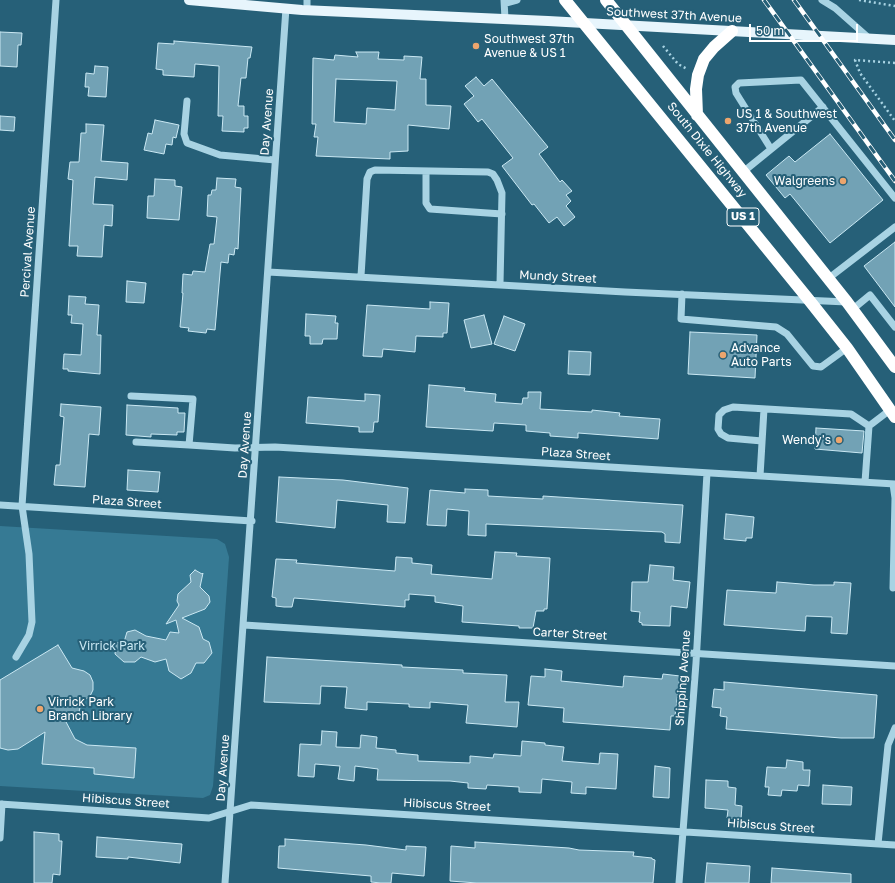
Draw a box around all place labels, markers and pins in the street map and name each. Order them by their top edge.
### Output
place label: Southwest 37th Avenue & US 1 [484,32,574,60]
marker: Southwest 37th Avenue & US 1 [471,41,481,51]
place label: US 1 & Southwest 37th Avenue [736,107,837,135]
marker: US 1 & Southwest 37th Avenue [723,116,733,126]
place label: Walgreens [774,174,835,188]
marker: Walgreens [838,176,848,186]
place label: Advance Auto Parts [731,341,792,369]
marker: Advance Auto Parts [718,350,728,360]
place label: Wendy's [782,433,831,447]
marker: Wendy's [834,435,844,445]
place label: Virrick Park Branch Library [48,695,132,723]
marker: Virrick Park Branch Library [35,704,45,714]

